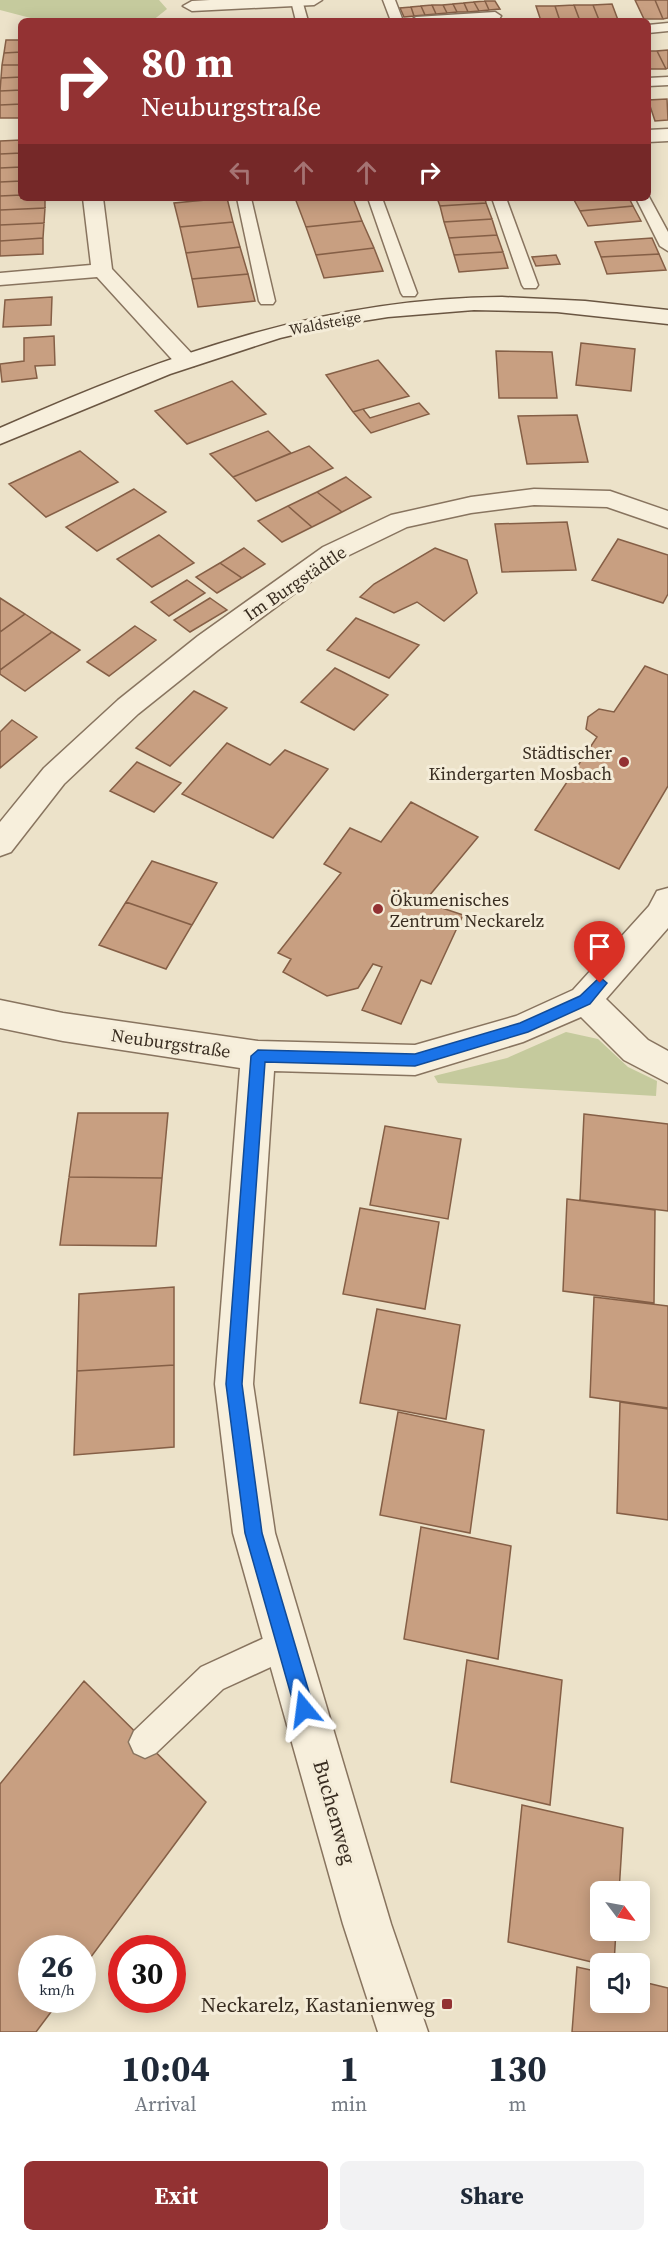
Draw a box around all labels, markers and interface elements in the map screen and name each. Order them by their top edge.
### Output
text: 80 m [141,33,234,91]
icon: right [42,42,120,120]
text: Neuburgstraße [141,88,321,125]
icon: left [224,156,257,189]
icon: ahead [287,156,320,189]
icon: ahead [350,156,383,189]
icon: right [413,156,446,189]
street label: Waldsteige [287,306,363,340]
street label: Im Burgstädtle [239,539,351,627]
place label: Städtischer Kindergarten Mosbach [428,740,612,786]
marker: Städtischer Kindergarten Mosbach [617,755,631,769]
place label: Ökumenisches Zentrum Neckarelz [390,887,544,933]
marker: Ökumenisches Zentrum Neckarelz [371,902,385,916]
pin [574,921,625,983]
icon: arrive [583,930,616,963]
street label: Neuburgstraße [110,1022,232,1064]
position arrow [272,1677,336,1741]
street label: Buchenweg [306,1756,364,1868]
north arrow [590,1881,650,1941]
map controls [590,1881,650,2013]
speed limit sign: 30 [108,1935,186,2013]
text: 26 [41,1946,73,1987]
button: sound [590,1953,650,2013]
text: km/h [39,1979,75,2000]
place label: Neckarelz, Kastanienweg [201,1990,435,2019]
marker: Neckarelz, Kastanienweg [440,1997,454,2011]
text: 10:04 [121,2044,210,2093]
text: 1 [339,2044,359,2093]
text: 130 [488,2044,547,2093]
text: Arrival [135,2090,196,2118]
text: min [331,2090,367,2118]
text: m [509,2090,527,2118]
button: Exit [24,2161,328,2230]
button: Share [340,2161,644,2230]

